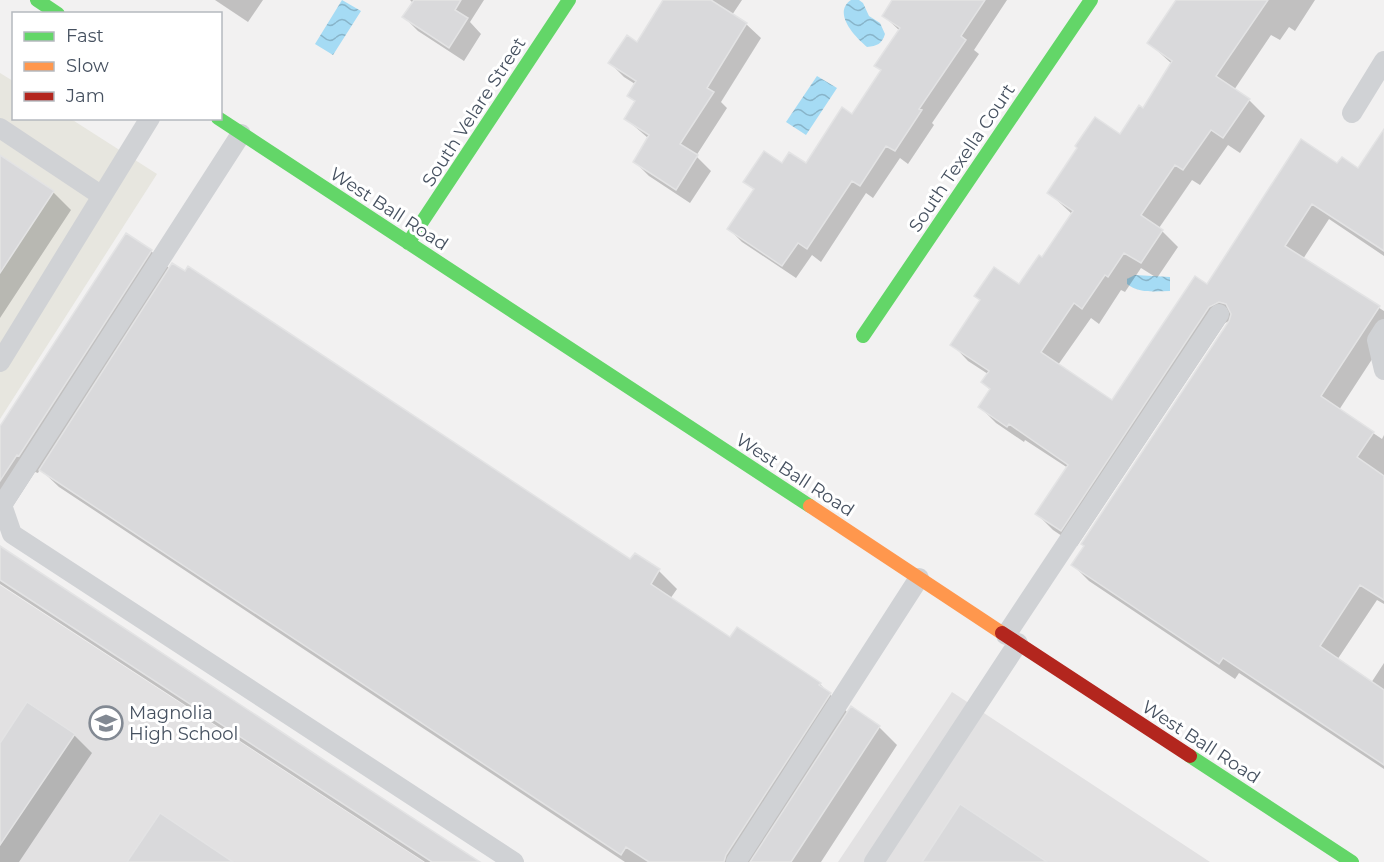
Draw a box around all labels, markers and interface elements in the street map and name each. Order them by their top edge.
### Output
legend [12,12,222,120]
text: Fast [66,25,104,47]
street label: South Velare Street [418,33,530,191]
text: Slow [66,55,109,77]
street label: South Texella Court [904,80,1020,236]
text: Jam [65,85,105,107]
street label: West Ball Road [326,163,452,255]
street label: West Ball Road [732,429,858,521]
street label: West Ball Road [1138,696,1264,788]
place label: Magnolia High School [129,702,238,745]
school or university icon: Magnolia High School [88,705,124,741]

